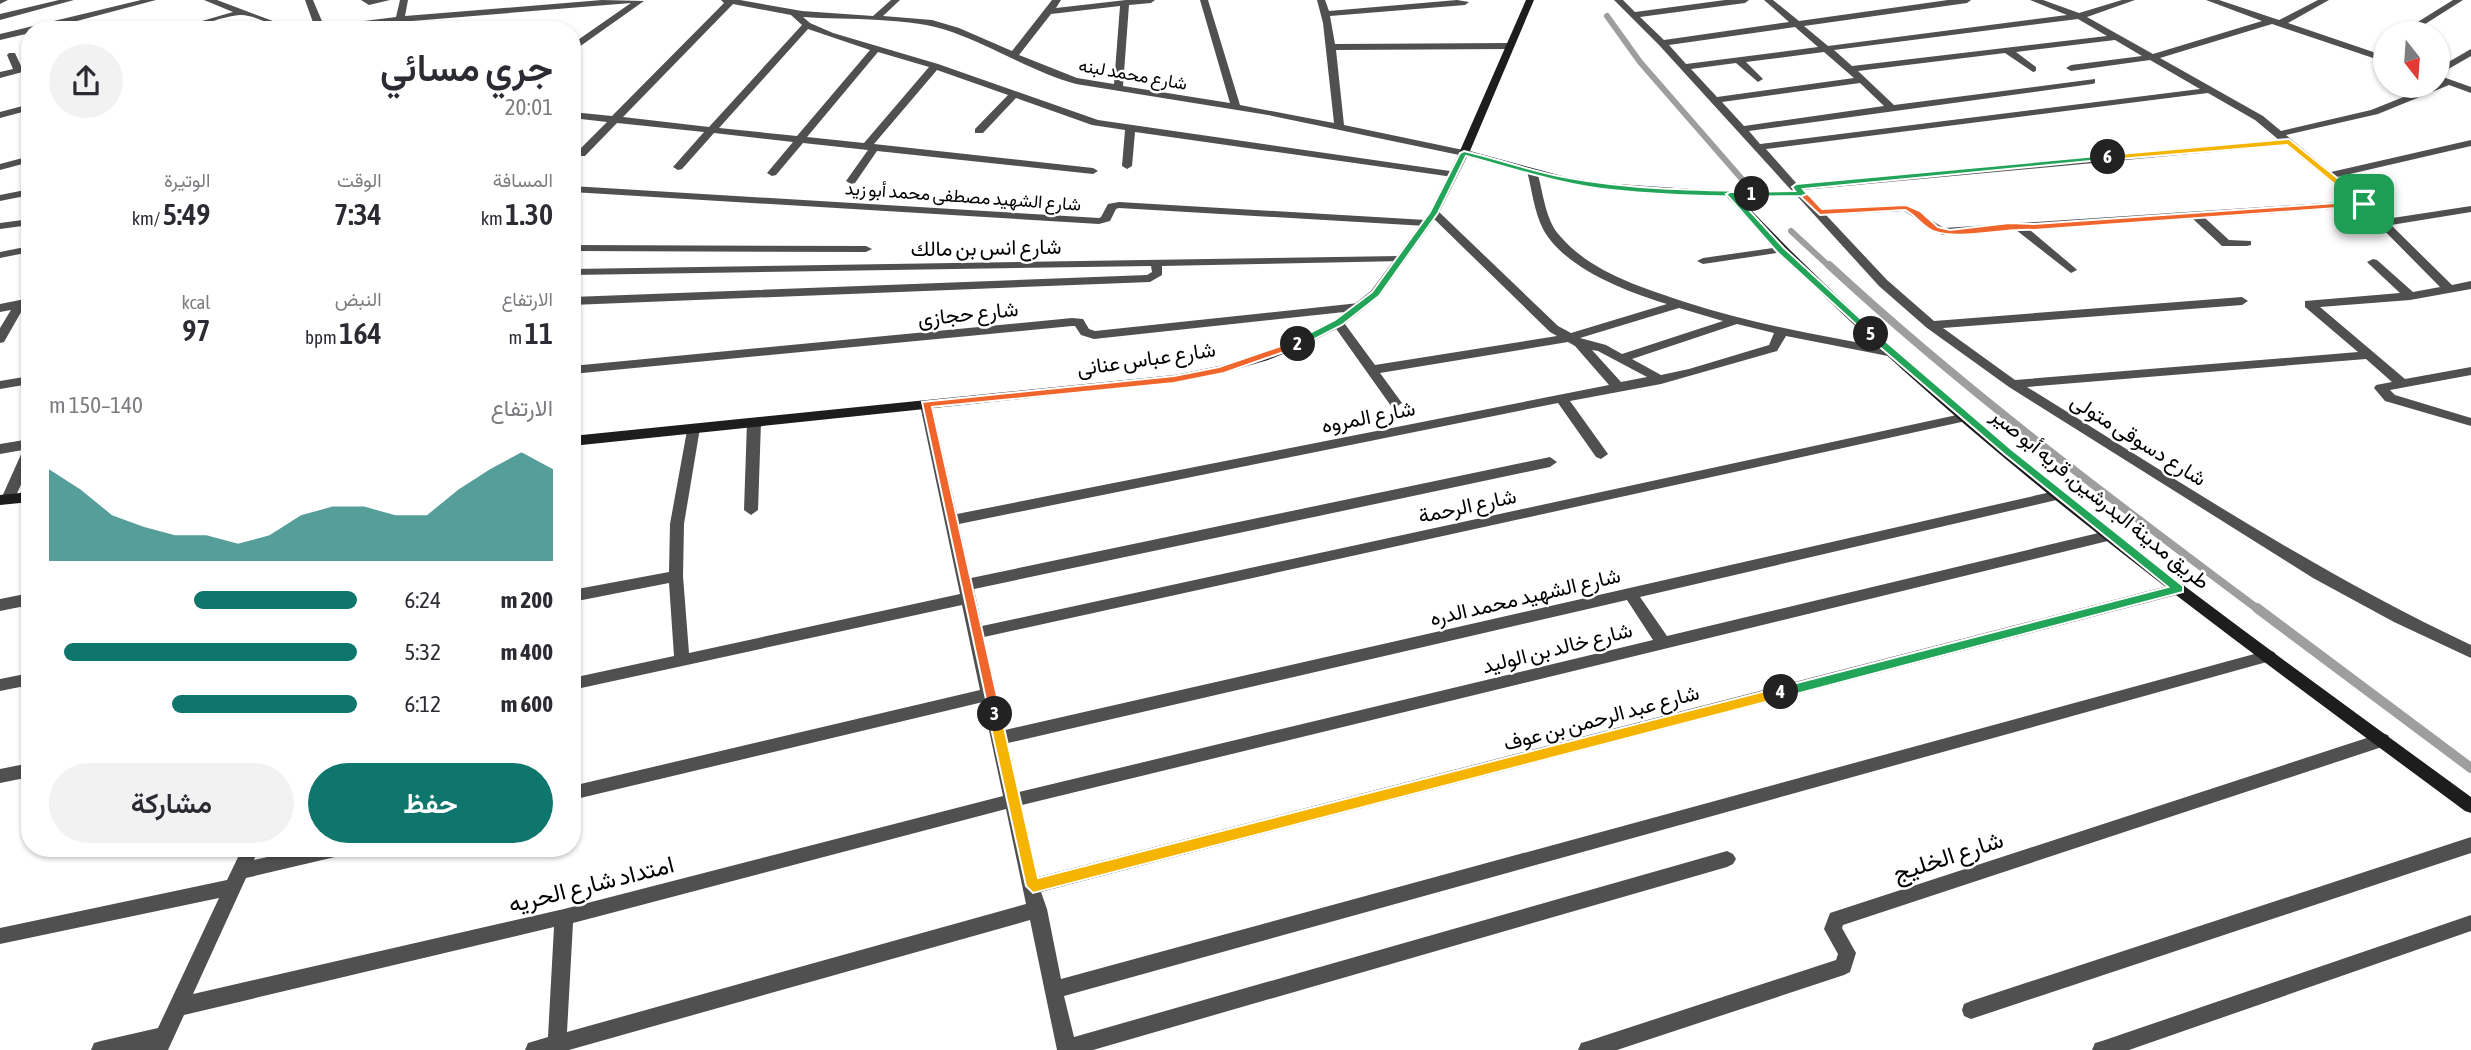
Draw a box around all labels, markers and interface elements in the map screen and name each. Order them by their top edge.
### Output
north arrow [2373,21,2450,98]
map controls [2373,21,2450,98]
button: share [49,44,123,118]
text: جري مسائي [380,46,553,89]
street label: شارع محمد لبنه [1077,54,1189,96]
text: 20:01 [505,94,553,120]
pin: 6 [2090,140,2126,174]
text: 6 [2103,145,2112,167]
text: الوتيرة [164,169,210,191]
text: الوقت [337,169,382,191]
text: المسافة [493,169,553,191]
pin [2334,174,2394,234]
pin: 1 [1734,176,1770,212]
street label: شارع الشهيد مصطفى محمد أبو زيد [844,177,1082,217]
text: 1 [1747,182,1756,204]
icon: arrive [2345,185,2383,223]
text: 5:49 [163,197,210,231]
text: 7:34 [334,197,382,231]
text: 1.30 [505,197,553,231]
text: /km [132,207,163,229]
text: km [481,207,505,229]
street label: شارع انس بن مالك [910,234,1062,263]
text: النبض [335,288,382,310]
text: الارتفاع [501,288,553,310]
text: kcal [181,291,210,313]
street label: شارع حجازى [917,296,1020,333]
text: 97 [182,313,210,347]
text: 164 [339,316,382,350]
text: 11 [525,316,553,350]
pin: 5 [1854,316,1888,352]
text: 5 [1866,322,1875,344]
text: bpm [305,326,339,348]
text: m [509,326,525,348]
pin: 2 [1280,326,1316,362]
text: 2 [1293,332,1302,354]
street label: شارع عباس عنانى [1075,336,1217,383]
street label: شارع دسوقى متولى [2065,388,2211,493]
text: 140–150 m [49,392,143,418]
text: الارتفاع [491,395,553,421]
street label: شارع المروه [1319,395,1417,440]
street label: طريق مدينة البدرشين, قريه أبو صير [1985,402,2215,595]
street label: شارع الرحمة [1416,483,1519,530]
street label: شارع الشهيد محمد الدره [1427,562,1623,633]
text: 6:24 [404,587,441,613]
text: 200 m [501,587,553,613]
street label: شارع خالد بن الوليد [1479,617,1635,680]
text: 5:32 [404,639,441,665]
text: 400 m [501,639,553,665]
pin: 4 [1764,674,1798,710]
street label: شارع عبد الرحمن بن عوف [1501,679,1702,758]
text: 4 [1776,680,1785,702]
text: 6:12 [404,691,441,717]
text: 600 m [501,691,553,717]
pin: 3 [978,696,1012,732]
text: 3 [990,702,999,724]
button: مشاركة [49,763,294,843]
button: حفظ [308,763,553,843]
street label: شارع الخليج [1889,825,2008,890]
street label: امتداد شارع الحريه [505,850,677,921]

